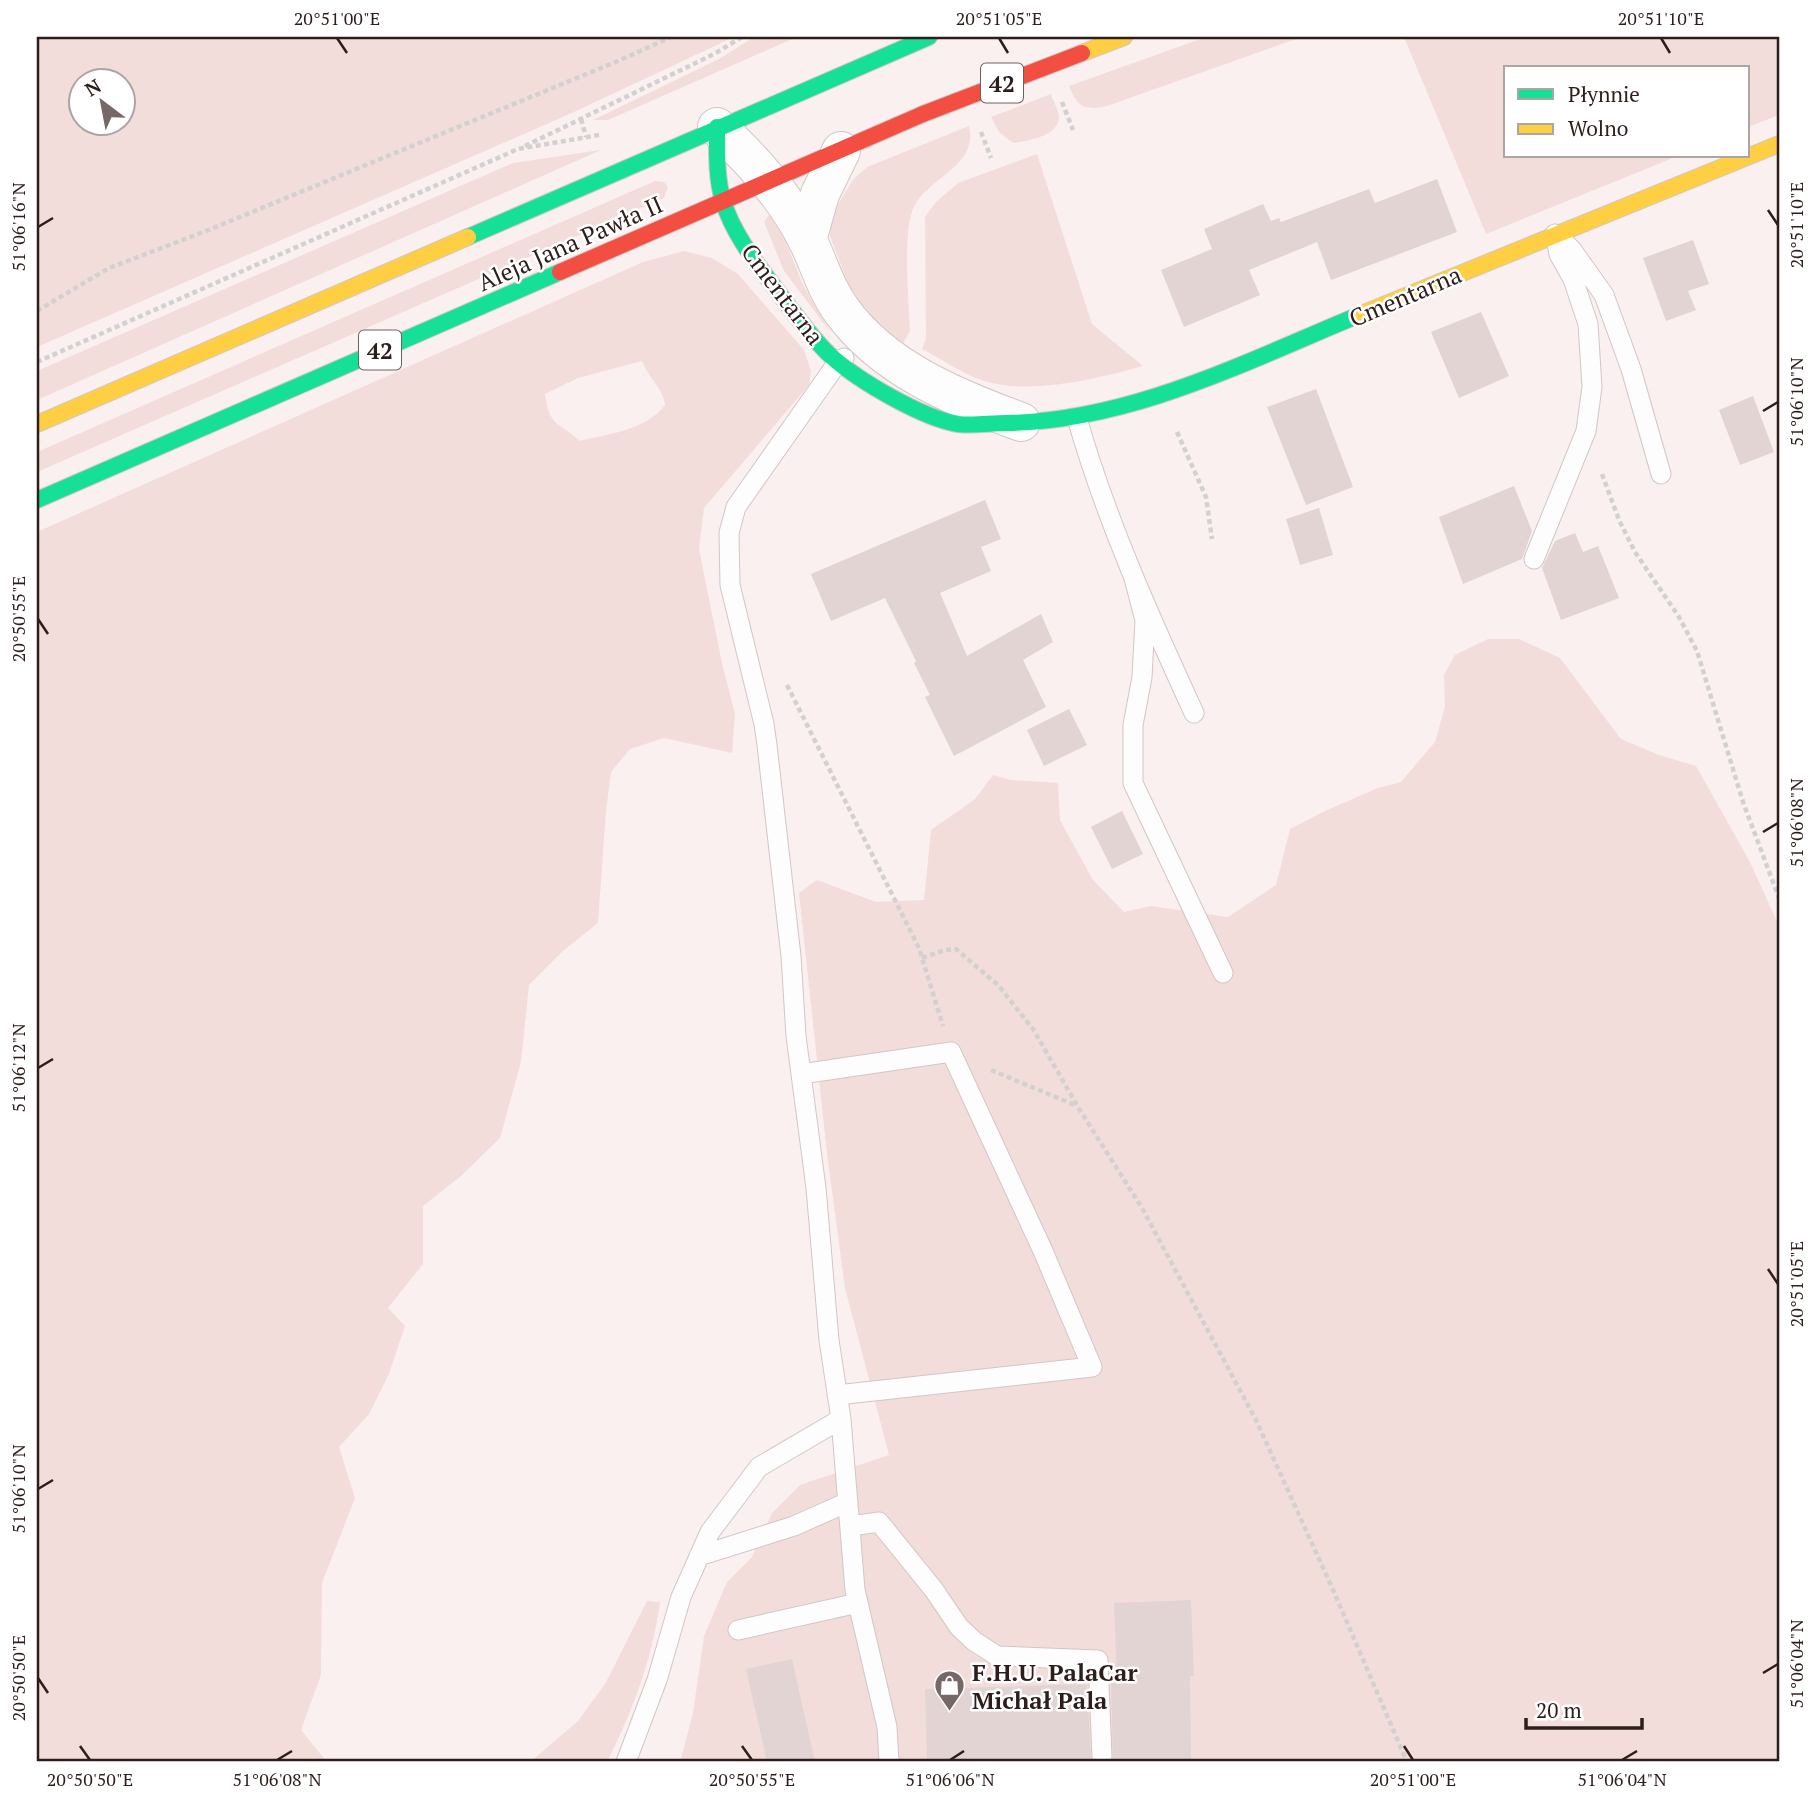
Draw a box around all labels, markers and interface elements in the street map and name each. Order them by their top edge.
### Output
text: 20°51'00"E [294,6,380,30]
text: 20°51'05"E [956,6,1042,30]
text: 20°51'10"E [1618,6,1704,30]
road number: 42 [981,64,1023,102]
north arrow [66,66,136,136]
legend [1504,66,1750,158]
text: N [80,72,106,102]
text: Płynnie [1568,80,1640,108]
text: Wolno [1568,114,1628,142]
text: 51°06'16"N [6,182,30,272]
text: 20°51'10"E [1784,182,1808,268]
street label: Aleja Jana Pawła II [472,188,668,298]
street label: Cmentarna [734,237,832,351]
street label: Cmentarna [1344,258,1466,334]
road number: 42 [359,330,401,370]
text: 51°06'10"N [1784,357,1808,447]
text: 20°50'55"E [6,576,30,662]
text: 51°06'08"N [1784,778,1808,868]
text: 51°06'12"N [6,1023,30,1113]
text: 20°51'05"E [1784,1241,1808,1327]
text: 51°06'10"N [6,1444,30,1534]
text: 51°06'04"N [1784,1619,1808,1709]
text: 20°50'50"E [6,1635,30,1721]
place label: F.H.U. PalaCar Michał Pala [972,1656,1138,1716]
shop icon: F.H.U. PalaCar Michał Pala [932,1669,966,1713]
scale bar [1526,1687,1641,1731]
text: 20 m [1536,1696,1582,1724]
text: 20°50'50"E [47,1767,133,1791]
text: 51°06'08"N [232,1767,322,1791]
text: 20°50'55"E [709,1767,795,1791]
text: 51°06'06"N [905,1767,995,1791]
text: 20°51'00"E [1370,1767,1456,1791]
text: 51°06'04"N [1577,1767,1667,1791]

